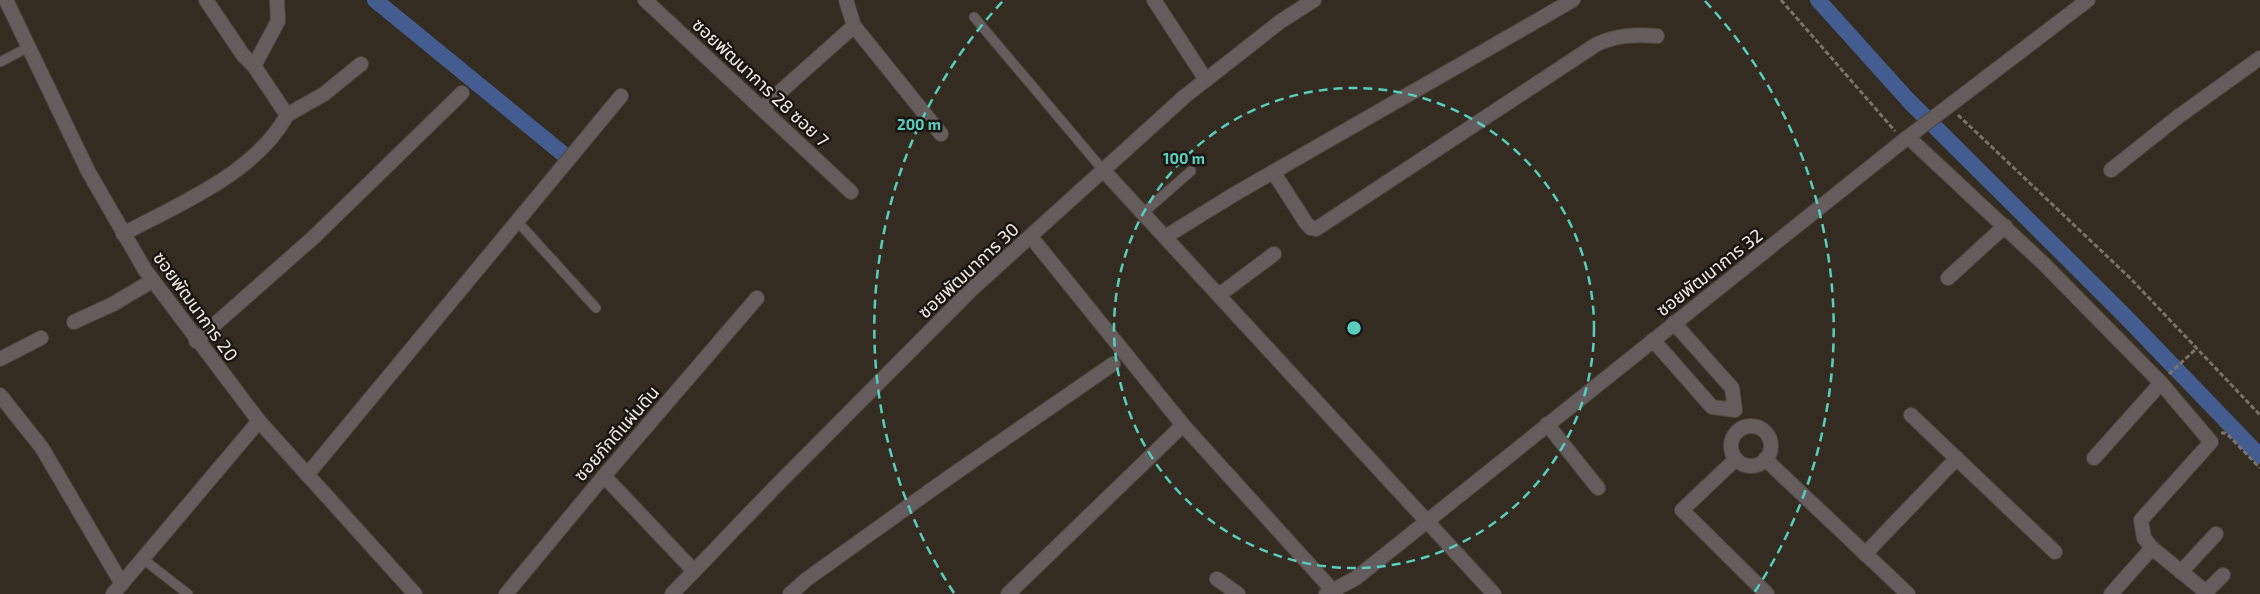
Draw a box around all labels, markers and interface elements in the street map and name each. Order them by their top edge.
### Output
street label: ซอยพัฒนาการ 28 ซอย 7 [688,13,834,151]
text: 200 m [897,115,941,133]
text: 100 m [1163,149,1205,167]
street label: ซอยพัฒนาการ 30 [913,218,1023,322]
street label: ซอยพัฒนาการ 32 [1651,224,1767,320]
street label: ซอยพัฒนาการ 20 [149,247,243,365]
centre of rings [1345,319,1363,337]
street label: ซอยภักดีแผ่นดิน [569,381,663,485]

